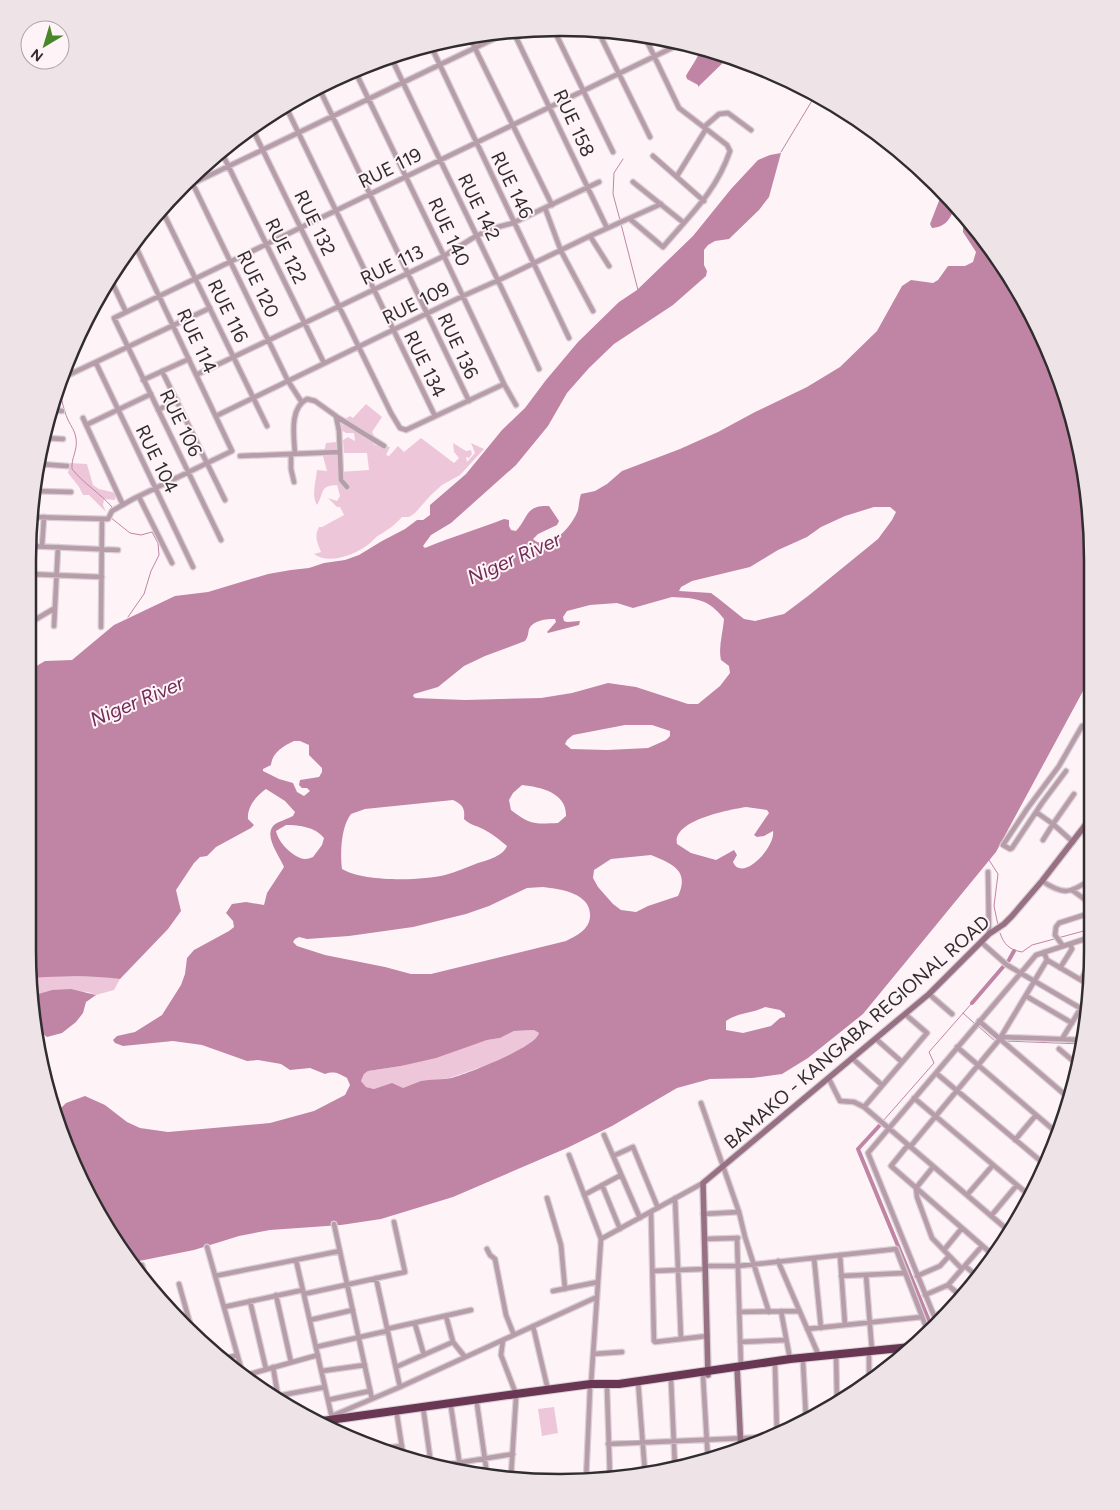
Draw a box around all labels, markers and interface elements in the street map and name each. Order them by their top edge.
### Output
north arrow [20,20,70,70]
text: N [28,45,47,65]
street label: RUE 158 [548,86,600,160]
street label: RUE 119 [355,143,425,193]
street label: RUE 146 [486,148,538,222]
street label: RUE 142 [453,170,505,244]
street label: RUE 132 [289,186,341,260]
street label: RUE 140 [423,194,475,270]
street label: RUE 122 [260,214,312,288]
street label: RUE 113 [357,240,427,290]
street label: RUE 120 [232,247,284,321]
street label: RUE 116 [203,276,253,347]
street label: RUE 109 [379,277,453,329]
street label: RUE 114 [172,305,222,377]
street label: RUE 136 [433,309,483,383]
street label: RUE 134 [399,327,451,401]
street label: RUE 106 [155,386,207,461]
street label: RUE 104 [131,421,183,497]
water label: Niger River [464,526,565,589]
water label: Niger River [86,670,189,732]
street label: BAMAKO - KANGABA REGIONAL ROAD [719,910,995,1154]

